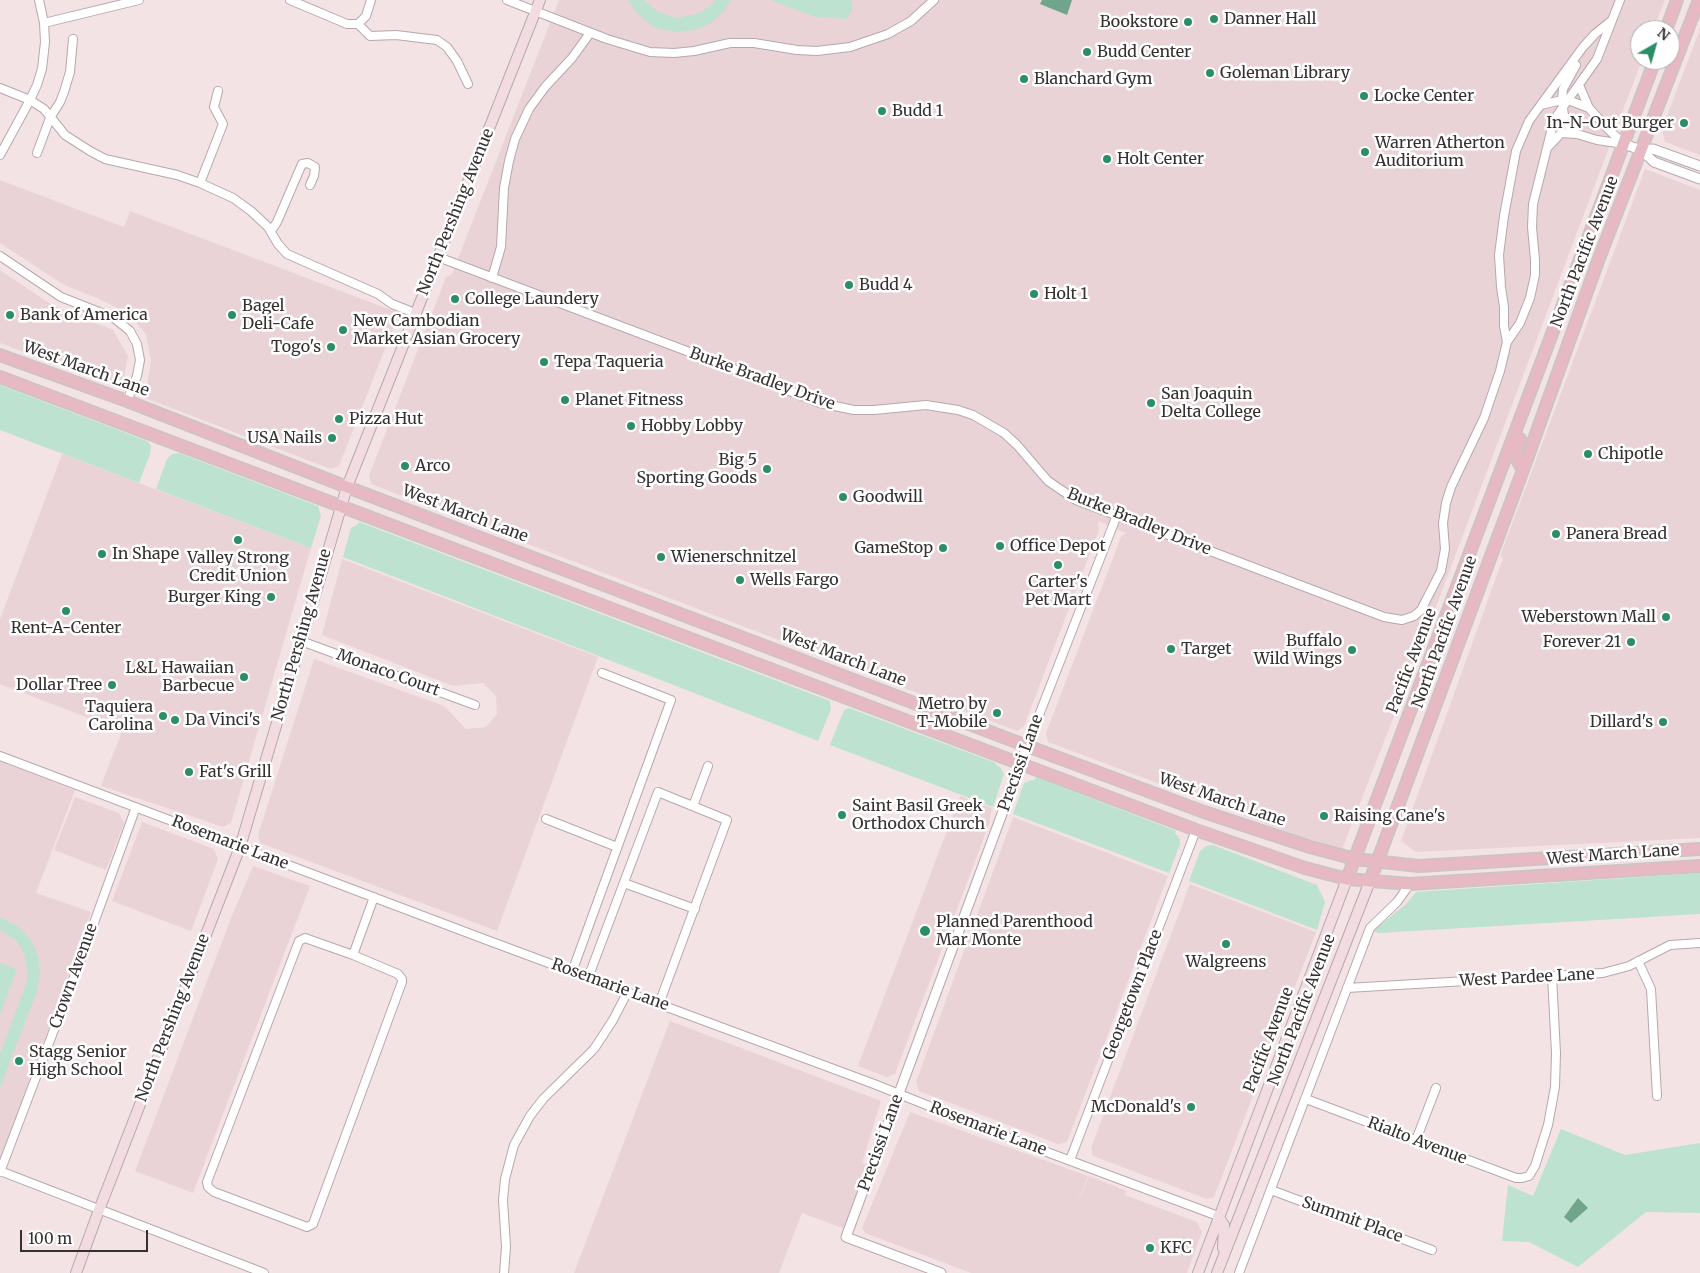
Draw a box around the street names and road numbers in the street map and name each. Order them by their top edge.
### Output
street label: North Pershing Avenue [414,126,498,298]
street label: North Pacific Avenue [1547,174,1623,330]
street label: West March Lane [20,337,152,401]
street label: Burke Bradley Drive [687,344,837,414]
street label: West March Lane [400,481,530,547]
street label: Burke Bradley Drive [1064,484,1214,560]
street label: North Pershing Avenue [268,547,336,723]
street label: North Pacific Avenue [1409,553,1481,711]
street label: Pacific Avenue [1383,606,1441,716]
street label: West March Lane [778,625,908,691]
street label: Monaco Court [334,645,442,701]
street label: Precissi Lane [995,712,1047,814]
street label: West March Lane [1156,769,1288,831]
street label: Rosemarie Lane [169,812,291,874]
street label: West March Lane [1546,841,1680,869]
street label: Crown Avenue [46,921,102,1031]
street label: Georgetown Place [1099,927,1167,1063]
street label: North Pershing Avenue [132,931,214,1105]
street label: North Pacific Avenue [1264,932,1340,1088]
street label: Rosemarie Lane [549,955,671,1015]
street label: West Pardee Lane [1459,965,1595,991]
street label: Pacific Avenue [1240,985,1298,1095]
street label: Precissi Lane [855,1092,907,1194]
street label: Rosemarie Lane [927,1098,1049,1160]
street label: Rialto Avenue [1365,1113,1469,1169]
street label: Summit Place [1299,1193,1405,1247]

